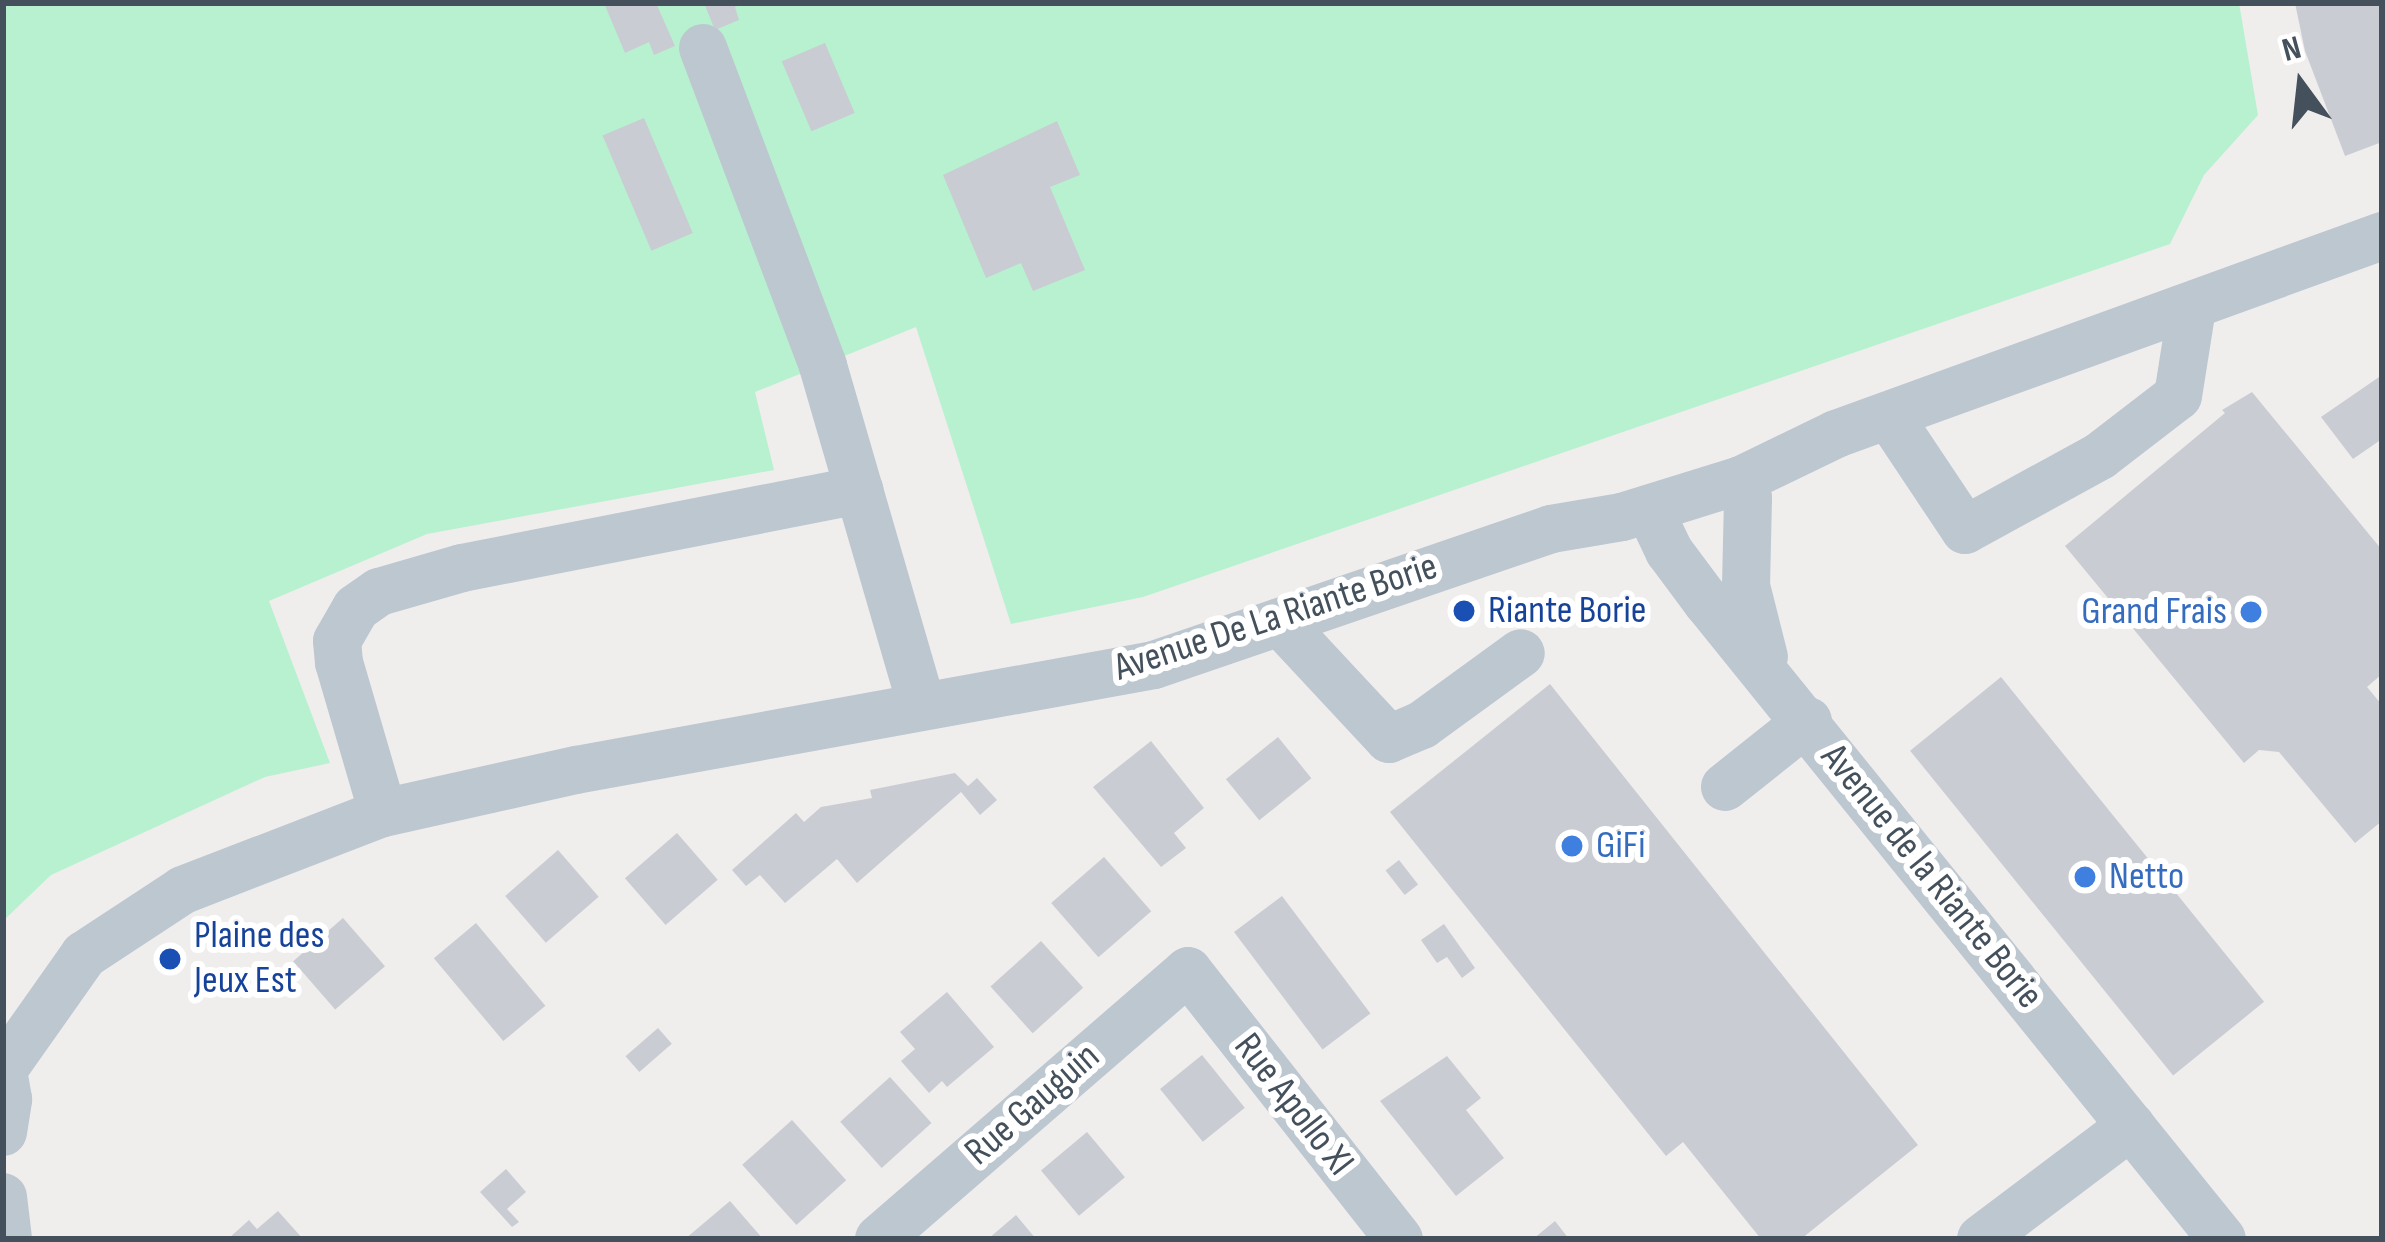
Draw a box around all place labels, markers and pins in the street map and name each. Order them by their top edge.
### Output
place label: Riante Borie [1488,588,1646,634]
place label: Grand Frais [2081,589,2227,635]
marker: Riante Borie [1451,598,1477,624]
marker: Grand Frais [2238,599,2264,625]
place label: GiFi [1596,823,1645,869]
marker: GiFi [1559,833,1585,859]
place label: Netto [2109,854,2184,900]
marker: Netto [2072,864,2098,890]
place label: Plaine des Jeux Est [194,914,324,1005]
marker: Plaine des Jeux Est [157,946,183,972]

